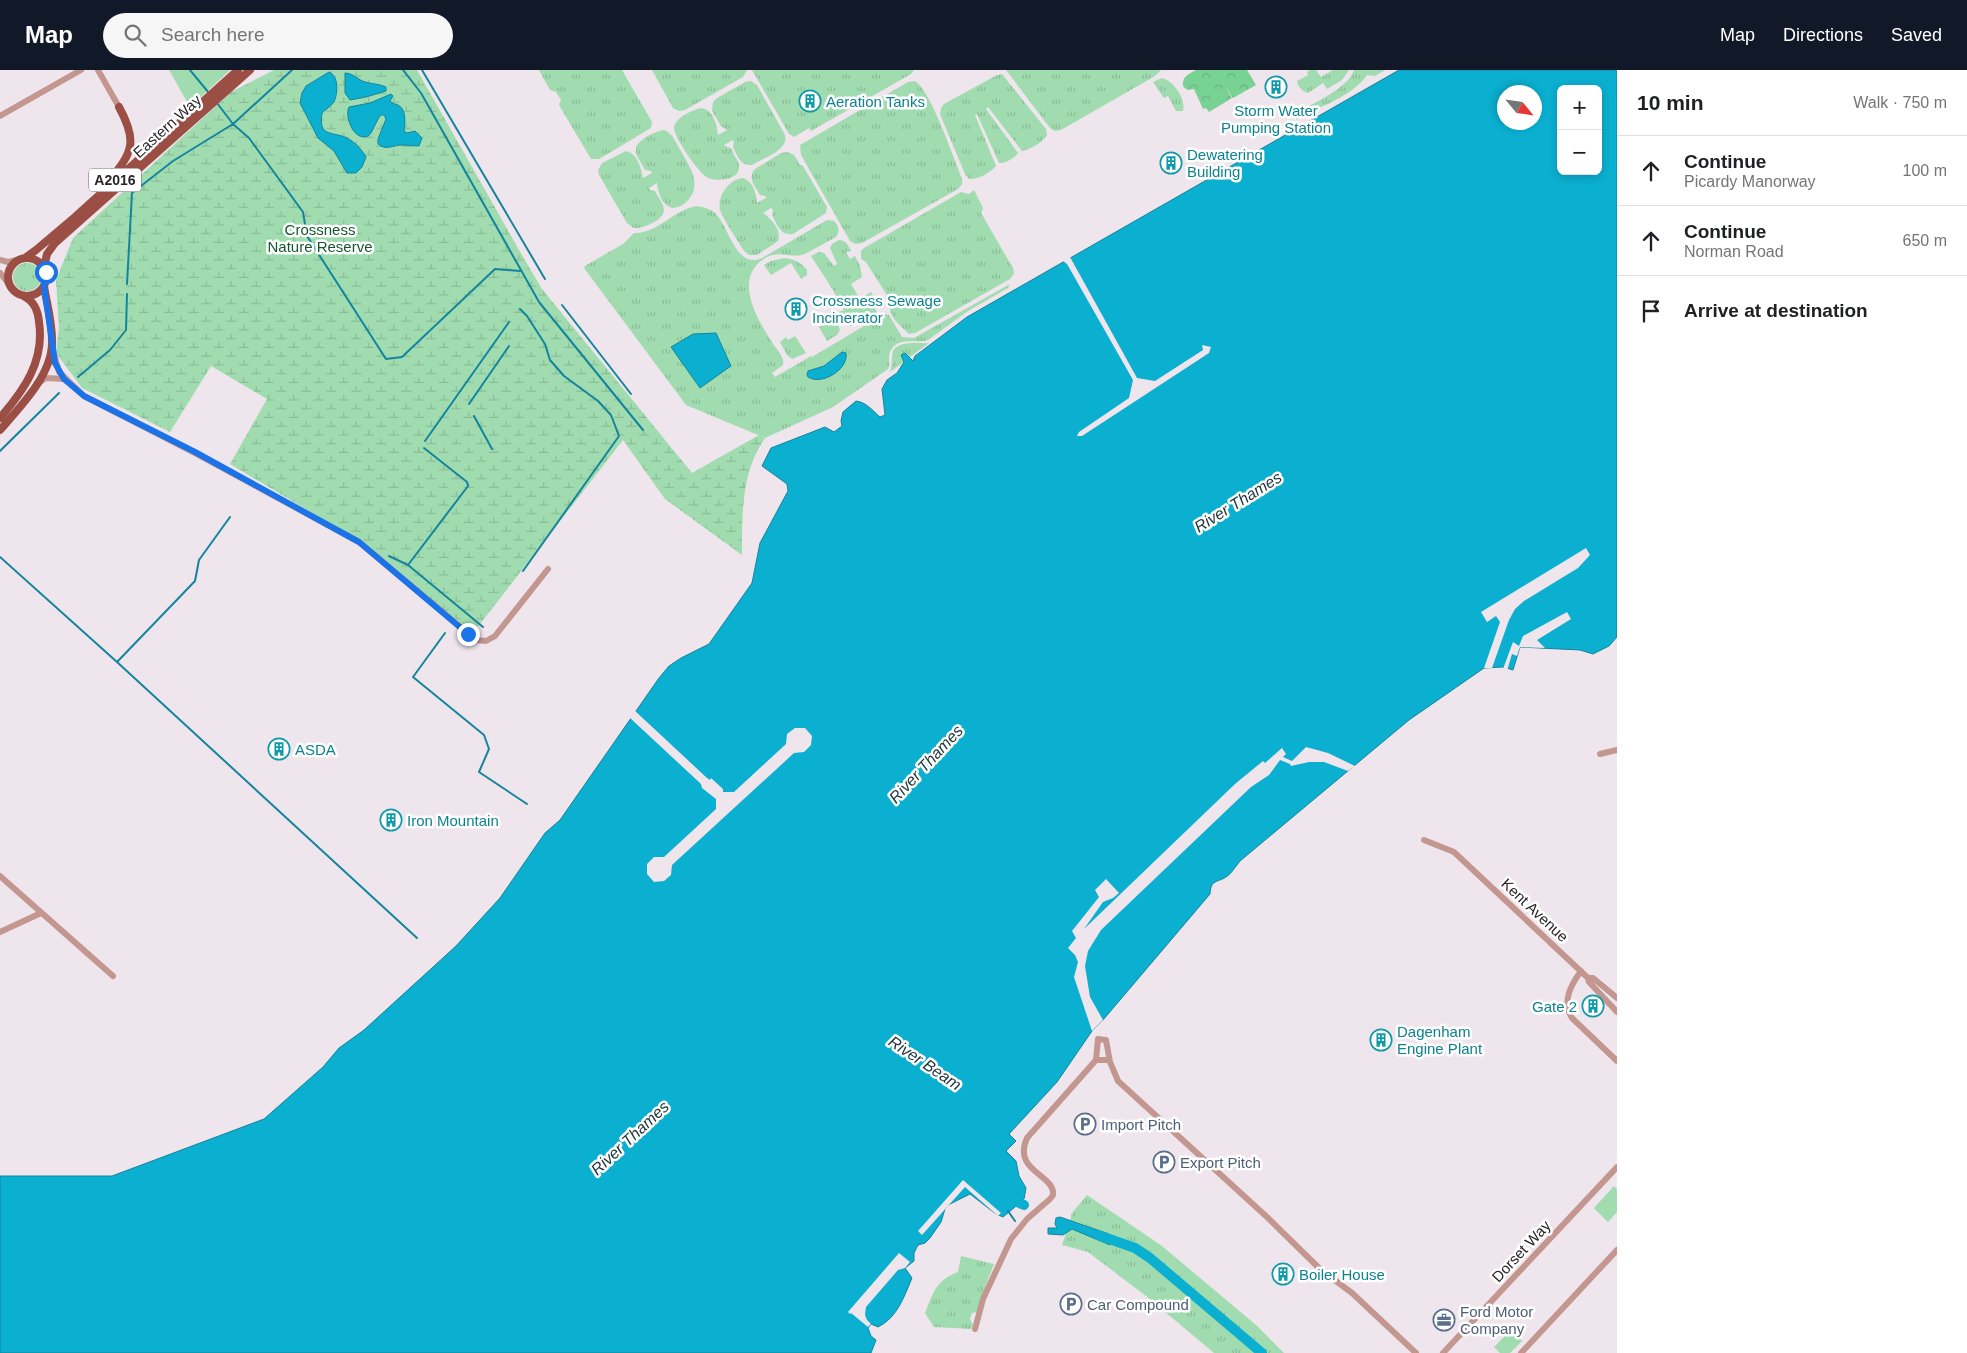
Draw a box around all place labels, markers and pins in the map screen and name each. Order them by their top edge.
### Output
building icon: Storm Water Pumping Station [1264,75,1288,99]
building icon: Aeration Tanks [798,89,822,113]
place label: Aeration Tanks [826,93,925,110]
place label: Storm Water Pumping Station [1221,102,1331,136]
place label: Dewatering Building [1187,146,1263,180]
building icon: Dewatering Building [1159,151,1183,175]
place label: Crossness Sewage Incinerator [812,292,941,326]
building icon: Crossness Sewage Incinerator [784,297,808,321]
building icon: ASDA [267,737,291,761]
place label: ASDA [295,741,336,758]
building icon: Iron Mountain [379,808,403,832]
place label: Iron Mountain [407,812,499,829]
building icon: Gate 2 [1581,994,1605,1018]
place label: Gate 2 [1532,998,1577,1015]
place label: Dagenham Engine Plant [1397,1023,1483,1057]
building icon: Dagenham Engine Plant [1369,1028,1393,1052]
parking icon: Import Pitch [1073,1112,1097,1136]
place label: Import Pitch [1101,1116,1181,1133]
parking icon: Export Pitch [1152,1150,1176,1174]
place label: Export Pitch [1180,1154,1261,1171]
building icon: Boiler House [1271,1262,1295,1286]
place label: Boiler House [1299,1266,1385,1283]
parking icon: Car Compound [1059,1292,1083,1316]
place label: Car Compound [1087,1296,1189,1313]
place label: Ford Motor Company [1460,1303,1533,1337]
office icon: Ford Motor Company [1432,1308,1456,1332]

